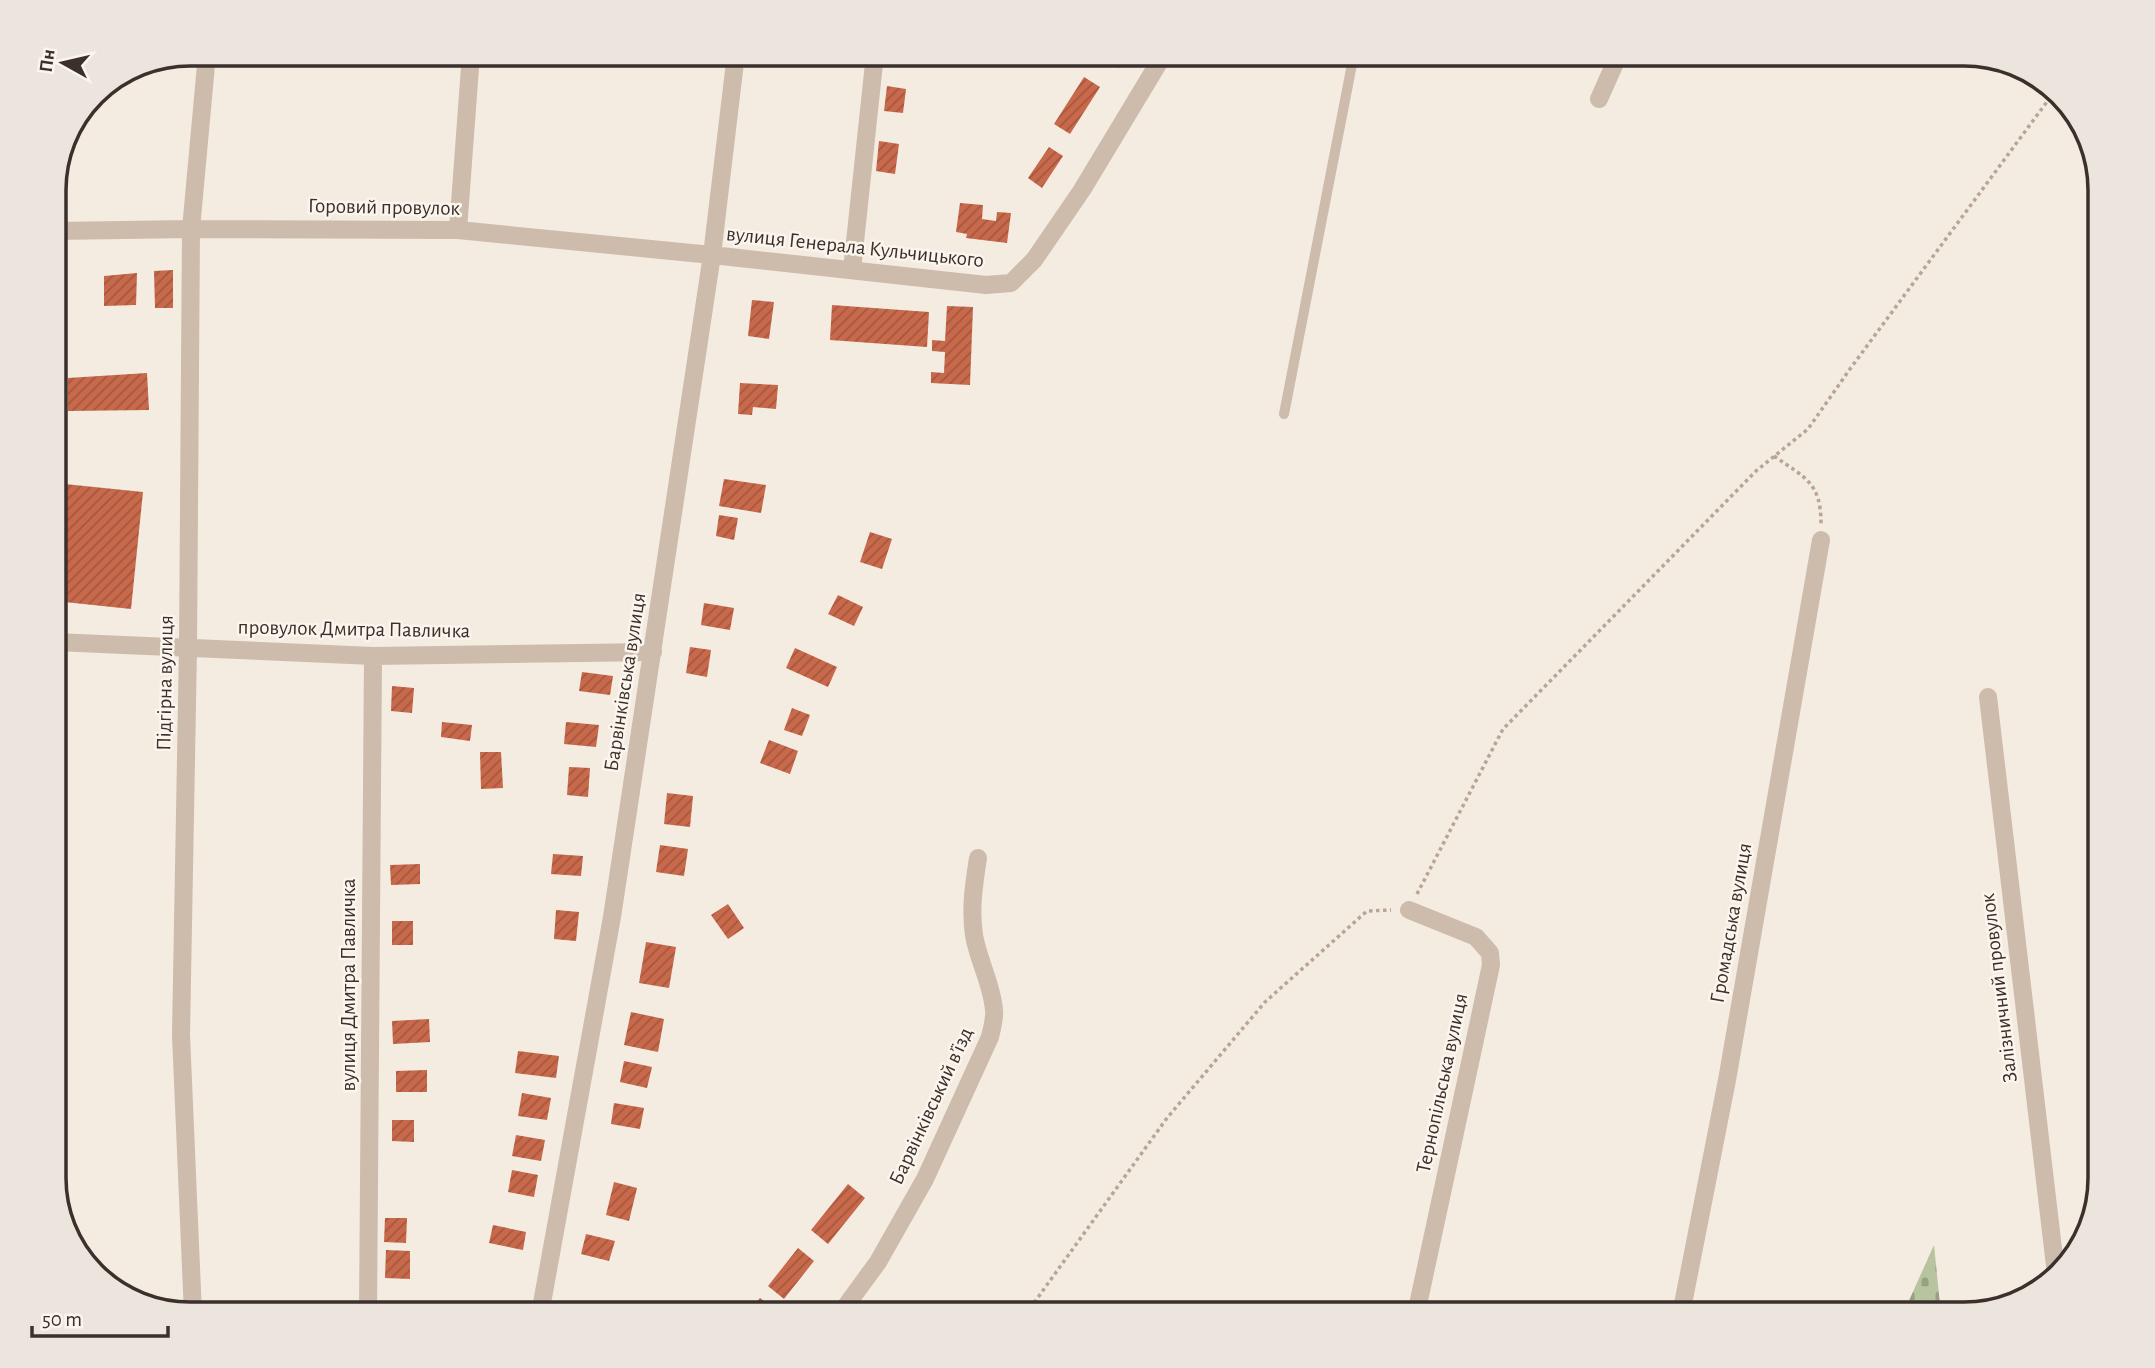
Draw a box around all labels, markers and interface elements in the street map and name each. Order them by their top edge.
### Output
north arrow [28,28,98,98]
text: Пн [37,48,59,74]
street label: Горовий провулок [308,195,461,219]
street label: вулиця Генерала Кульчицького [725,223,985,271]
street label: Барвінківська вулиця [600,591,650,773]
street label: Підгірна вулиця [153,615,177,751]
street label: провулок Дмитра Павличка [237,616,471,642]
street label: Громадська вулиця [1707,841,1755,1005]
street label: вулиця Дмитра Павличка [338,878,359,1092]
street label: Залізничний провулок [1977,892,2021,1084]
street label: Тернопільська вулиця [1413,991,1471,1175]
street label: Барвінківський в’їзд [885,1024,977,1188]
scale bar [32,1294,168,1338]
text: 50 m [42,1309,82,1330]

